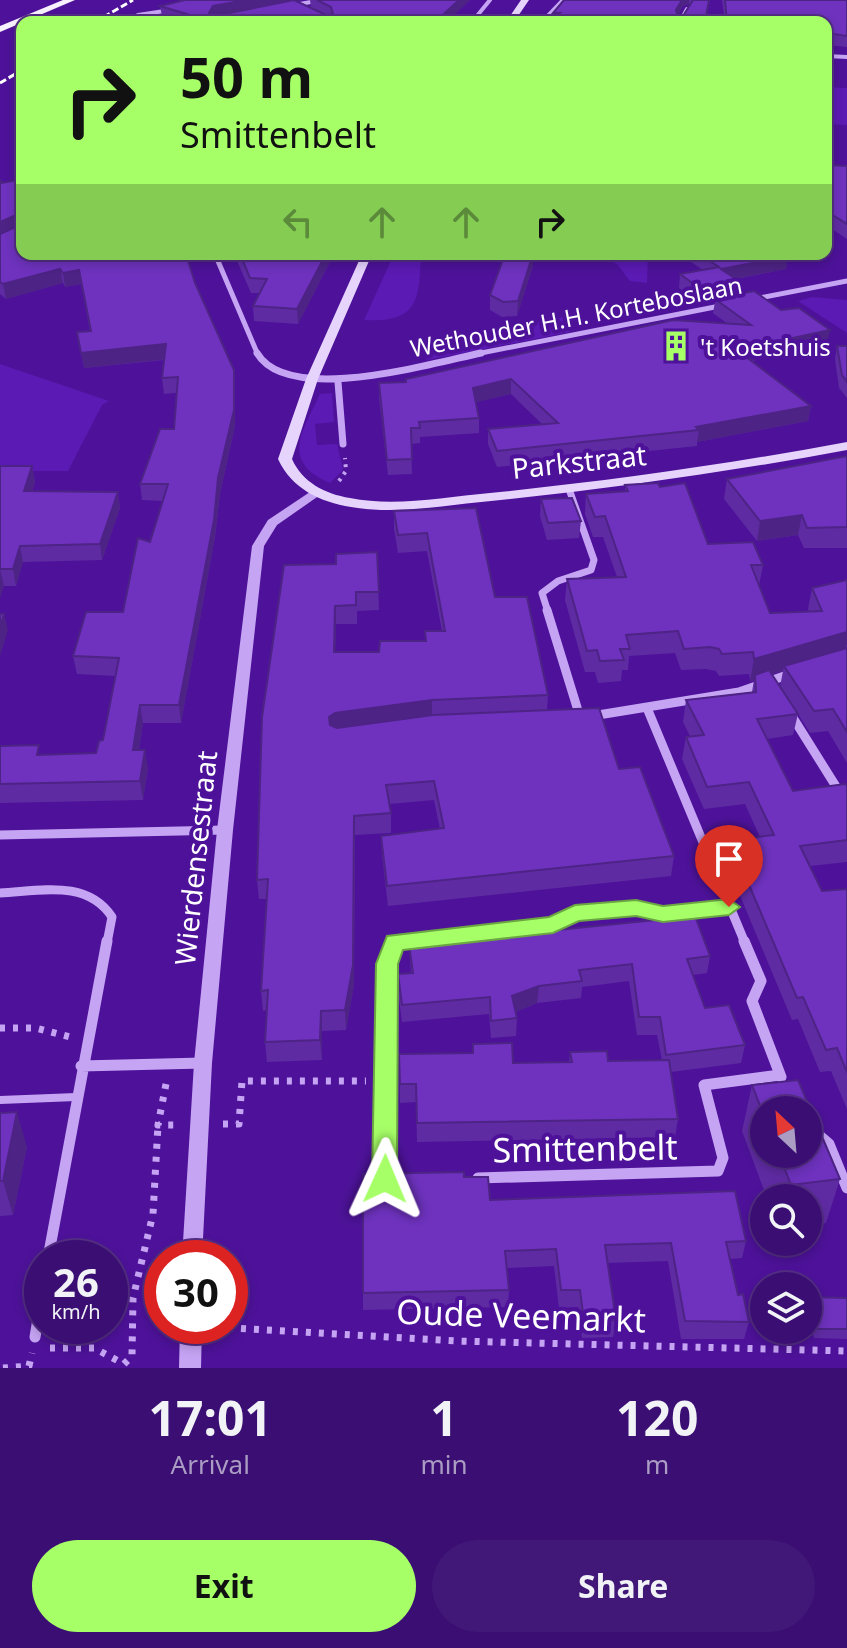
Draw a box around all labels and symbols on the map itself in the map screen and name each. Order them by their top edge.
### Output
street label: Wethouder H.H. Korteboslaan [407,268,745,364]
building icon: 't Koetshuis [659,329,693,363]
place label: 't Koetshuis [700,330,831,363]
street label: Parkstraat [510,435,648,487]
street label: Wierdensestraat [165,749,225,967]
pin [695,825,763,907]
north arrow [750,1096,822,1168]
street label: Smittenbelt [492,1123,678,1173]
position arrow [343,1137,427,1221]
speed limit sign: 30 [144,1240,248,1344]
street label: Oude Veemarkt [395,1288,647,1342]

